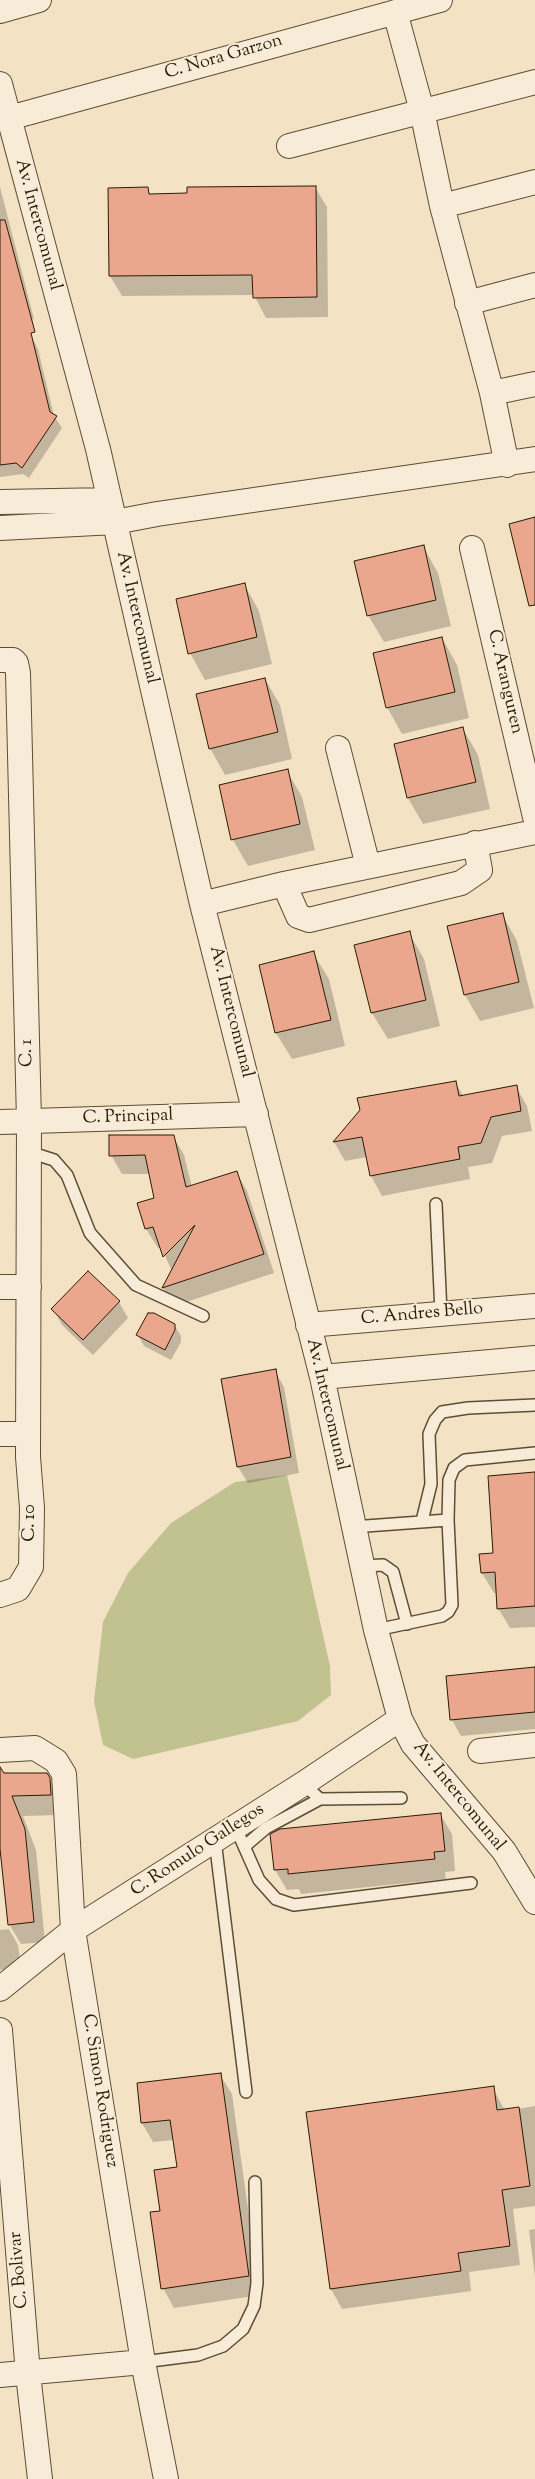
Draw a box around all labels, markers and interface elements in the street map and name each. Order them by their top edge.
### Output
street label: C. Nora Garzon [163,31,285,85]
street label: Av. Intercomunal [9,157,65,293]
street label: Av. Intercomunal [110,550,162,686]
street label: C. Aranguren [481,628,527,736]
street label: Av. Intercomunal [203,944,257,1080]
street label: C. 1 [17,1039,39,1067]
street label: C. Principal [82,1106,174,1130]
street label: C. Andres Bello [360,1299,484,1331]
street label: Av. Intercomunal [300,1337,352,1473]
street label: C. 10 [20,1504,42,1542]
street label: Av. Intercomunal [407,1738,509,1856]
street label: C. Romulo Gallegos [127,1800,269,1902]
street label: C. Simon Rodriguez [76,2013,122,2169]
street label: C. Bolivar [6,2230,34,2310]

